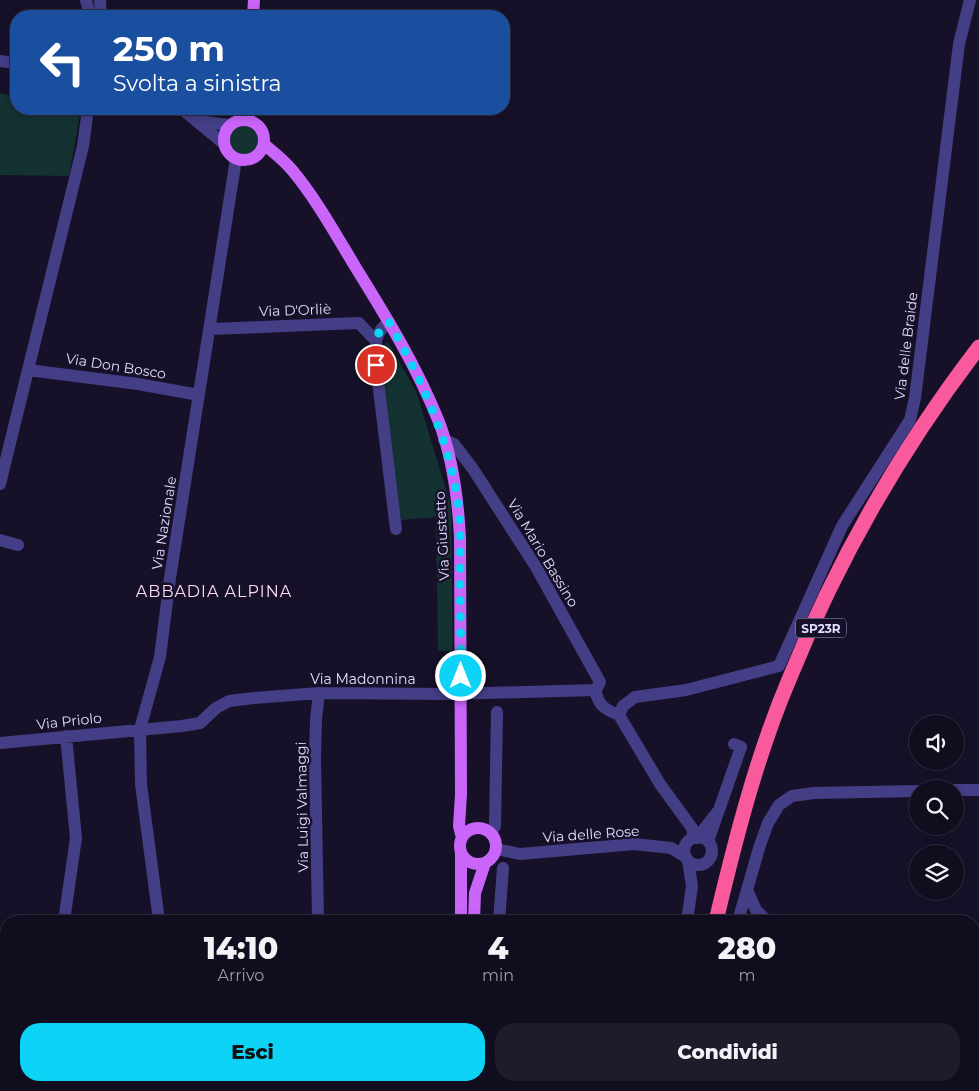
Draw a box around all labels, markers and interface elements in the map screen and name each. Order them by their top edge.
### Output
text: 250 m [113,27,225,70]
icon: left [30,30,95,95]
text: Svolta a sinistra [113,70,281,97]
street label: Via delle Braide [890,291,922,401]
street label: Via D'Orliè [259,300,331,320]
pin [355,344,397,386]
street label: Via Don Bosco [65,349,168,383]
icon: arrive [362,351,390,379]
street label: Via Nazionale [148,475,180,571]
street label: Via Giustetto [431,491,453,581]
street label: Via Mario Bassino [504,496,583,611]
district label: ABBADIA ALPINA [136,582,292,601]
road number: SP23R [796,618,846,638]
position arrow [434,649,486,701]
street label: Via Madonnina [310,670,416,688]
street label: Via Priolo [35,709,103,733]
map controls [909,715,964,900]
button: sound [909,715,964,770]
street label: Via Luigi Valmaggi [292,742,312,872]
button: search [909,780,964,835]
street label: Via delle Rose [542,822,640,846]
button: layers [909,845,964,900]
text: 14:10 [204,930,278,967]
text: 4 [487,930,508,967]
text: 280 [718,930,776,967]
text: Arrivo [218,966,264,985]
text: min [482,966,514,985]
text: m [739,966,755,985]
button: Esci [20,1023,485,1081]
button: Condividi [495,1023,960,1081]

